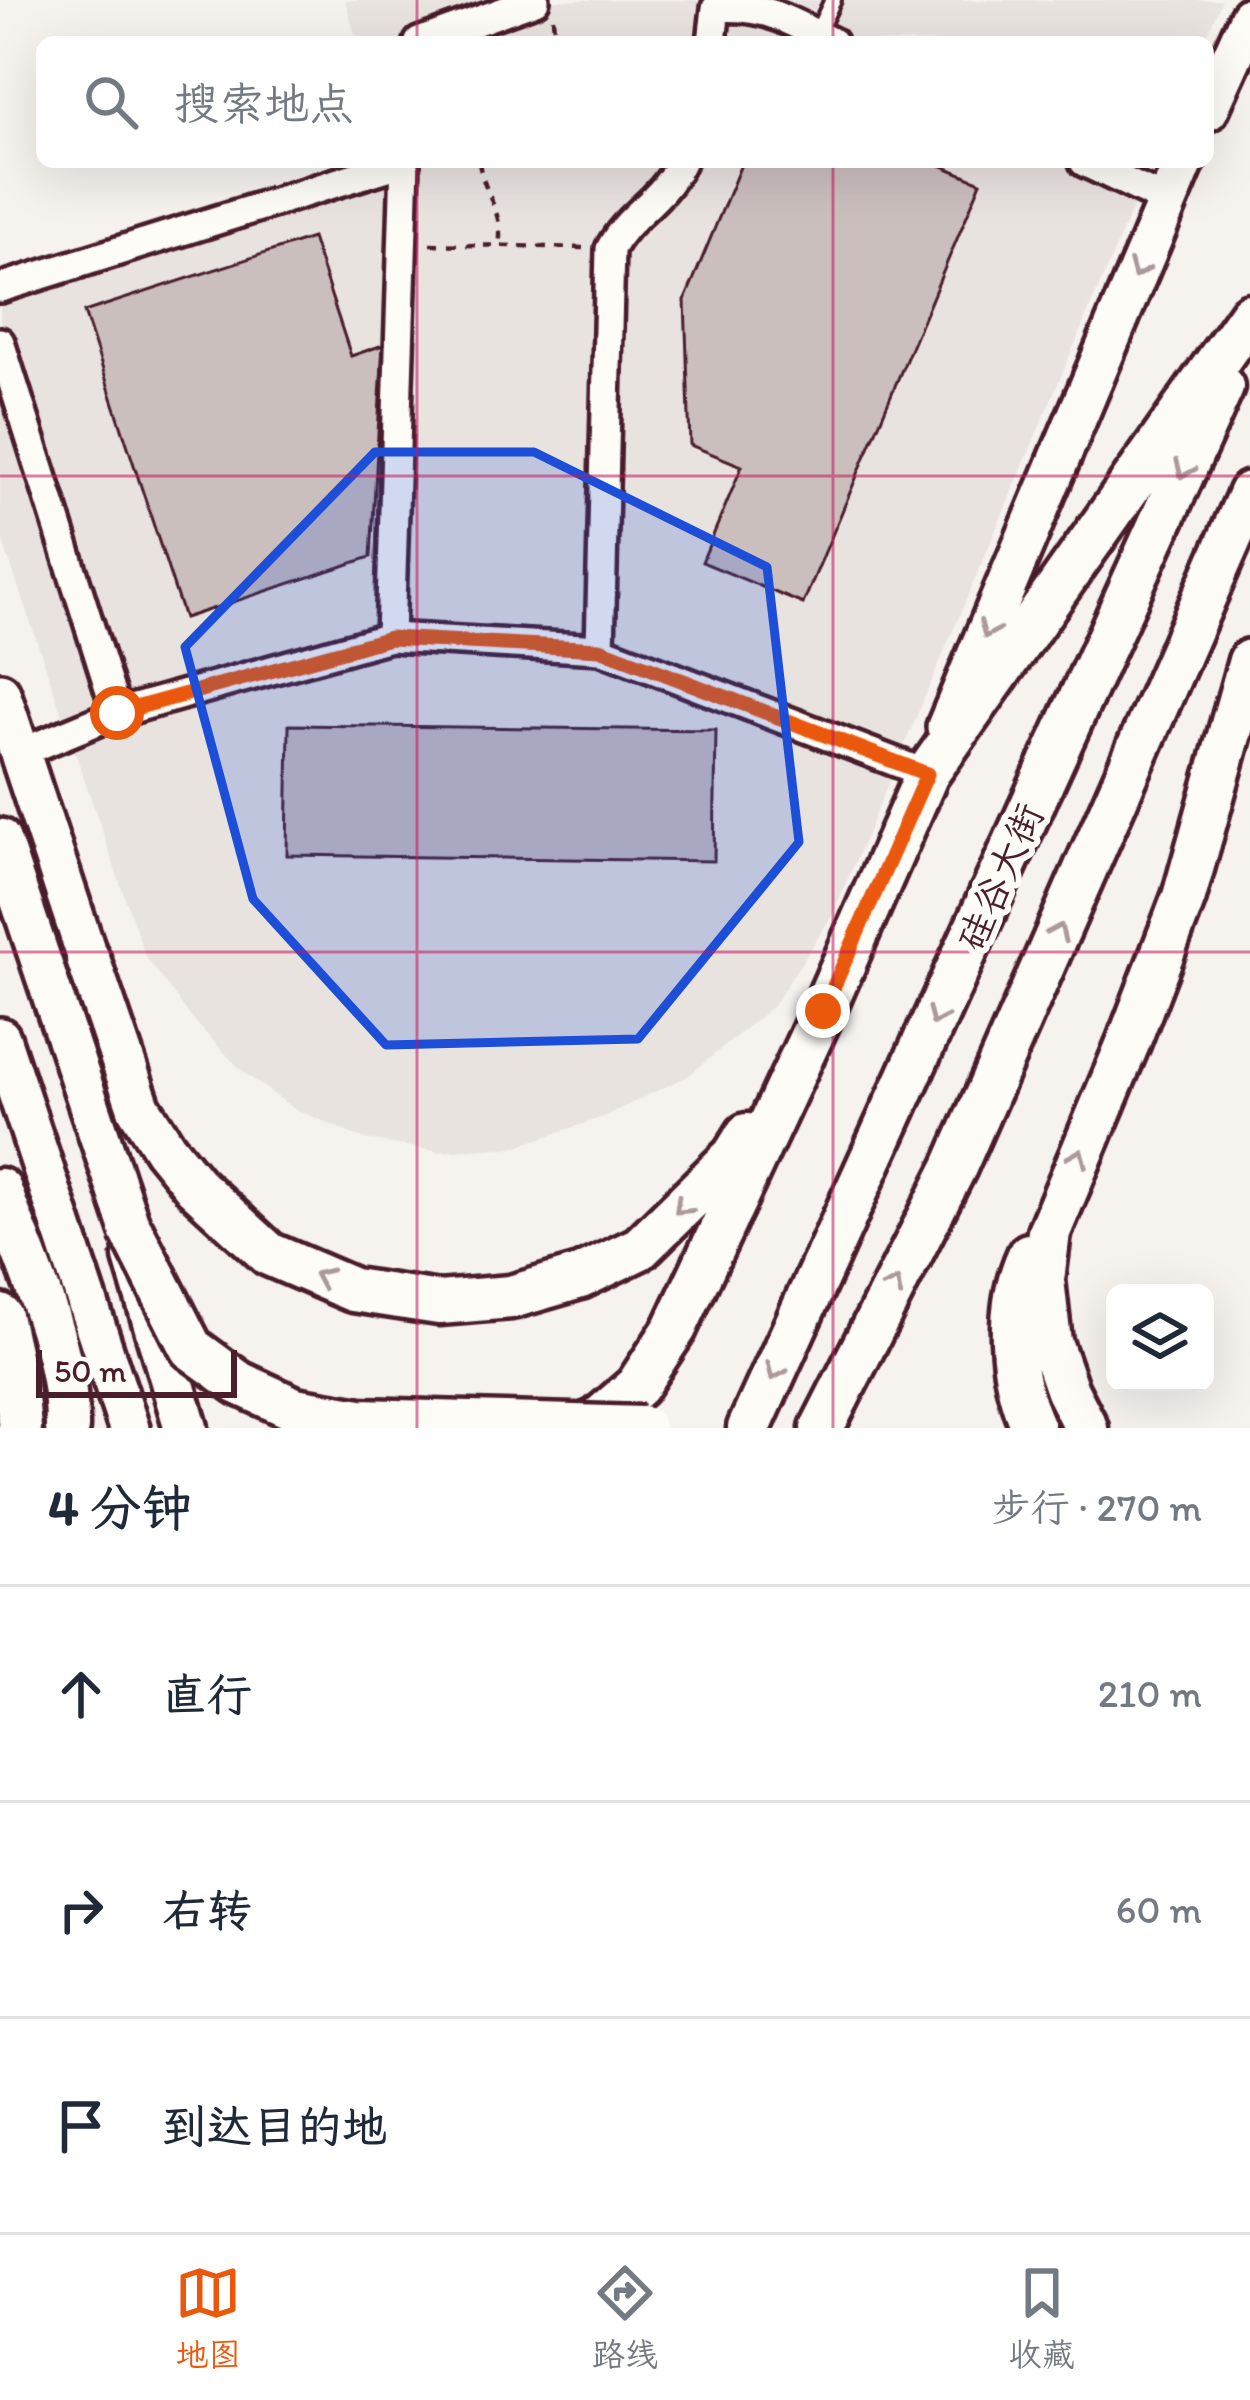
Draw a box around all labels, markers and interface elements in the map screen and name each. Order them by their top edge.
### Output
search box [36,36,1214,168]
icon: search [78,69,144,135]
text: 搜索地点 [174,76,354,130]
one-way arrow [1128,258,1152,279]
one-way arrow [1175,458,1199,479]
one-way arrow [979,617,1003,639]
route start [90,686,144,740]
street label: 硅谷大街 [947,796,1053,958]
one-way arrow [1043,923,1067,944]
route end [796,984,850,1038]
one-way arrow [927,1005,950,1026]
one-way arrow [1064,1148,1088,1169]
one-way arrow [674,1193,696,1215]
one-way arrow [313,1267,334,1291]
one-way arrow [880,1277,903,1299]
map controls [1106,1284,1214,1392]
button: layers [1106,1284,1214,1392]
scale bar [36,1344,237,1397]
text: 50 m [54,1351,127,1390]
one-way arrow [766,1360,789,1381]
text: 4 分钟 [48,1477,192,1538]
text: 步行 · 270 m [992,1484,1202,1531]
icon: ahead [48,1661,114,1727]
text: 直行 [162,1667,252,1721]
text: 210 m [1098,1670,1202,1717]
icon: right [48,1877,114,1943]
text: 右转 [162,1883,252,1937]
text: 60 m [1116,1886,1202,1933]
icon: arrive [48,2093,114,2159]
text: 到达目的地 [162,2099,387,2153]
tab: 地图 [175,2260,241,2375]
tab: 路线 [592,2260,658,2375]
tab: 收藏 [1009,2260,1075,2375]

